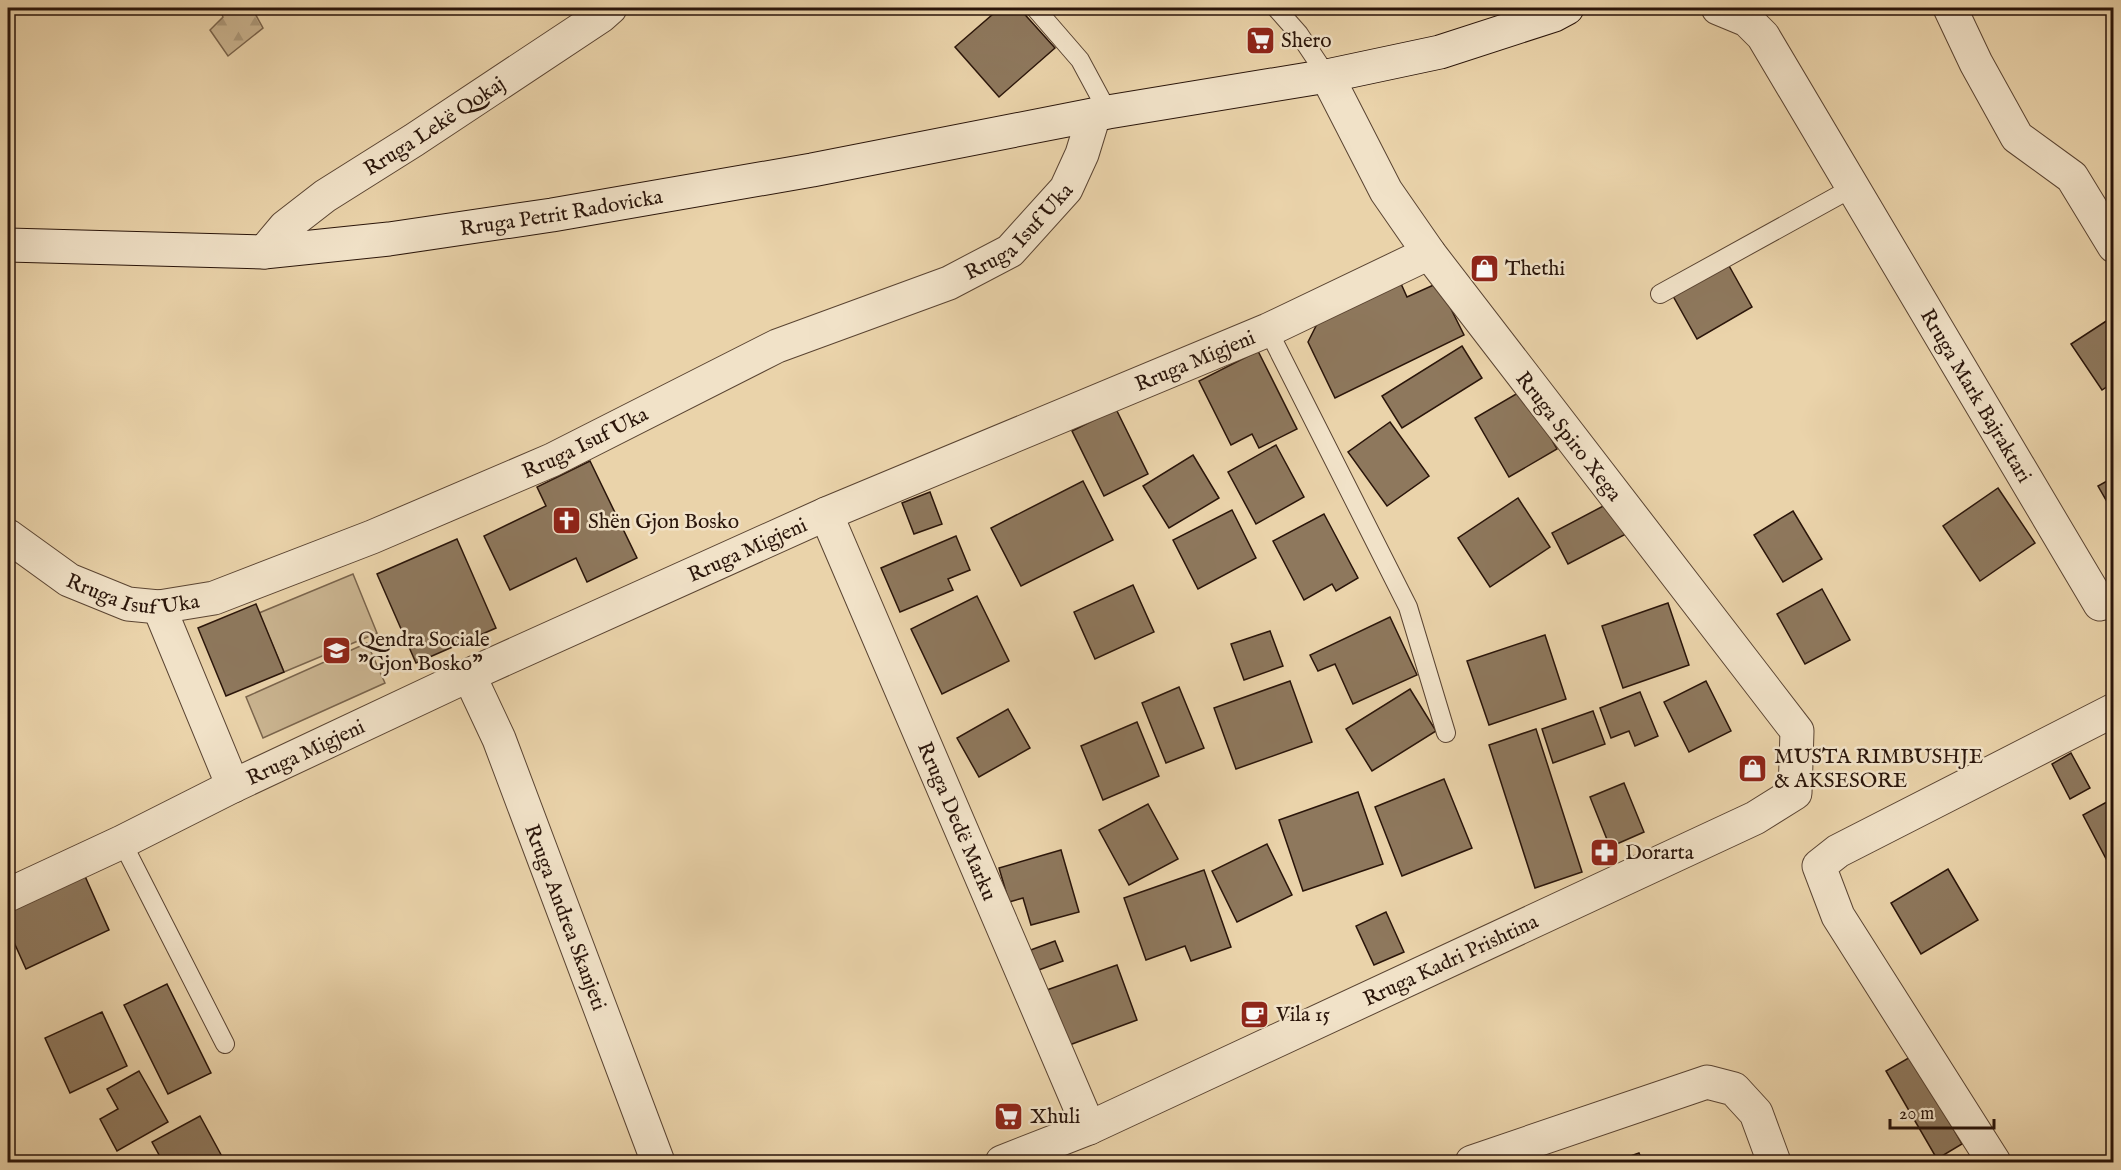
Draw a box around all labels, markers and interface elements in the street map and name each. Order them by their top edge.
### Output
supermarket icon: Shero [1244,24,1276,56]
place label: Shero [1281,28,1332,55]
street label: Rruga Lekë Qokaj [359,71,511,183]
street label: Rruga Isuf Uka [960,177,1080,287]
street label: Rruga Petrit Radovicka [458,184,666,243]
shop icon: Thethi [1468,252,1500,284]
place label: Thethi [1505,256,1565,283]
street label: Rruga Mark Bajraktari [1913,304,2037,488]
street label: Rruga Migjeni [1131,325,1260,399]
street label: Rruga Spiro Xega [1509,366,1628,508]
street label: Rruga Isuf Uka [518,401,654,486]
church icon: Shën Gjon Bosko [551,505,583,537]
place label: Shën Gjon Bosko [588,509,739,536]
street label: Rruga Migjeni [684,512,812,590]
street label: Rruga Isuf Uka [62,568,202,622]
place label: Qendra Sociale "Gjon Bosko" [358,627,490,678]
school or university icon: Qendra Sociale "Gjon Bosko" [321,635,353,667]
street label: Rruga Migjeni [242,714,370,793]
street label: Rruga Dedë Marku [910,738,1002,905]
place label: MUSTA RIMBUSHJE & AKSESORE [1774,744,1983,795]
shop icon: MUSTA RIMBUSHJE & AKSESORE [1737,752,1769,784]
street label: Rruga Andrea Skanjeti [517,821,612,1015]
pharmacy icon: Dorarta [1588,836,1620,868]
place label: Dorarta [1625,840,1695,867]
street label: Rruga Kadri Prishtina [1359,908,1544,1014]
cafe icon: Vila 15 [1239,998,1271,1030]
place label: Vila 15 [1275,1002,1331,1029]
scale bar [1890,1092,1994,1130]
supermarket icon: Xhuli [993,1100,1025,1132]
text: 20 m [1899,1103,1934,1126]
place label: Xhuli [1030,1104,1080,1131]

